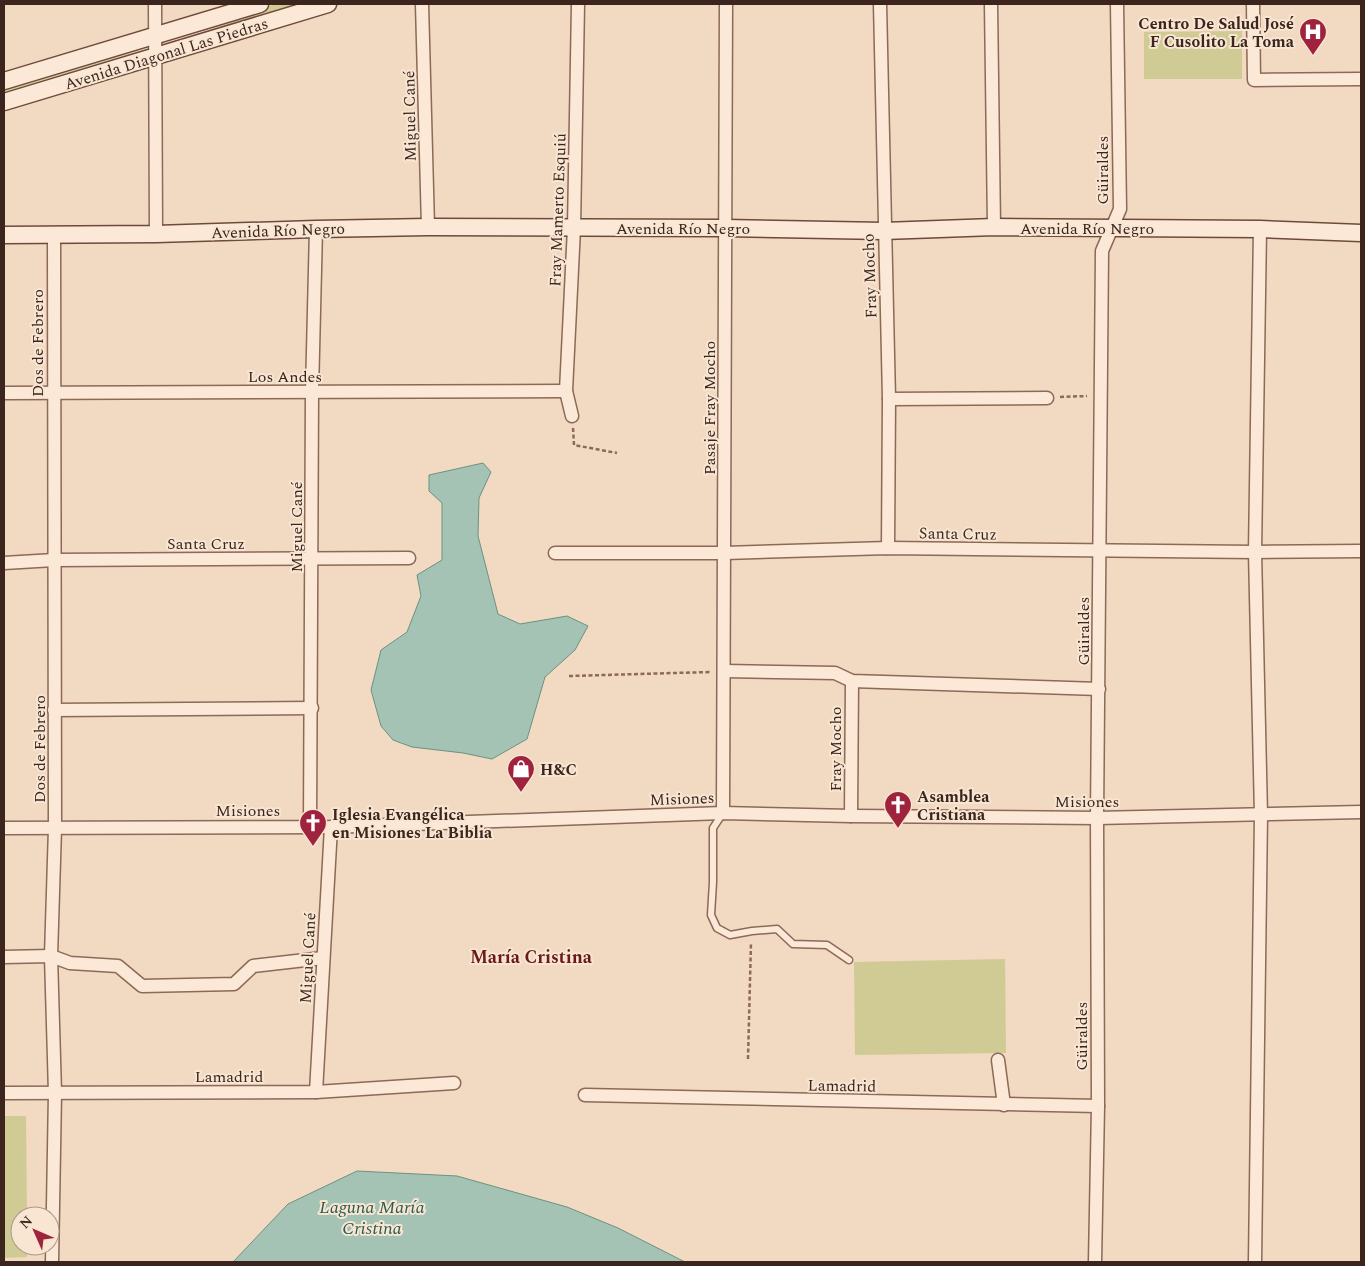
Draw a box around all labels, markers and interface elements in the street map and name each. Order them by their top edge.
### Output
street label: Avenida Diagonal Las Piedras [61,12,271,96]
place label: Centro De Salud José F Cusolito La Toma [1138,12,1295,54]
hospital icon: Centro De Salud José F Cusolito La Toma [1298,17,1328,56]
street label: Miguel Cané [397,70,423,162]
street label: Fray Mamerto Esquiú [543,133,573,287]
street label: Güiraldes [1091,136,1115,204]
street label: Avenida Río Negro [211,217,345,245]
street label: Avenida Río Negro [616,217,750,241]
street label: Avenida Río Negro [1020,217,1154,241]
street label: Fray Mocho [857,233,883,319]
street label: Dos de Febrero [26,289,50,397]
street label: Pasaje Fray Mocho [698,341,722,475]
street label: Los Andes [248,365,322,389]
street label: Miguel Cané [285,481,309,573]
street label: Santa Cruz [919,521,997,547]
street label: Santa Cruz [167,532,245,556]
street label: Güiraldes [1072,597,1096,665]
street label: Dos de Febrero [28,695,52,803]
street label: Fray Mocho [824,707,848,791]
shop icon: H&C [506,754,536,793]
place label: H&C [540,758,577,782]
place label: Asamblea Cristiana [917,785,990,827]
street label: Misiones [649,786,715,812]
church icon: Asamblea Cristiana [883,790,913,829]
street label: Misiones [1055,790,1119,814]
street label: Misiones [216,799,280,823]
place label: Iglesia Evangélica en Misiones La Biblia [332,803,493,845]
church icon: Iglesia Evangélica en Misiones La Biblia [298,808,328,847]
street label: Miguel Cané [294,912,322,1004]
district label: María Cristina [470,944,593,971]
street label: Güiraldes [1070,1002,1094,1070]
street label: Lamadrid [195,1065,263,1089]
street label: Lamadrid [807,1073,877,1099]
water label: Laguna María Cristina [319,1194,425,1242]
north arrow [10,1206,60,1256]
text: N [15,1211,38,1234]

